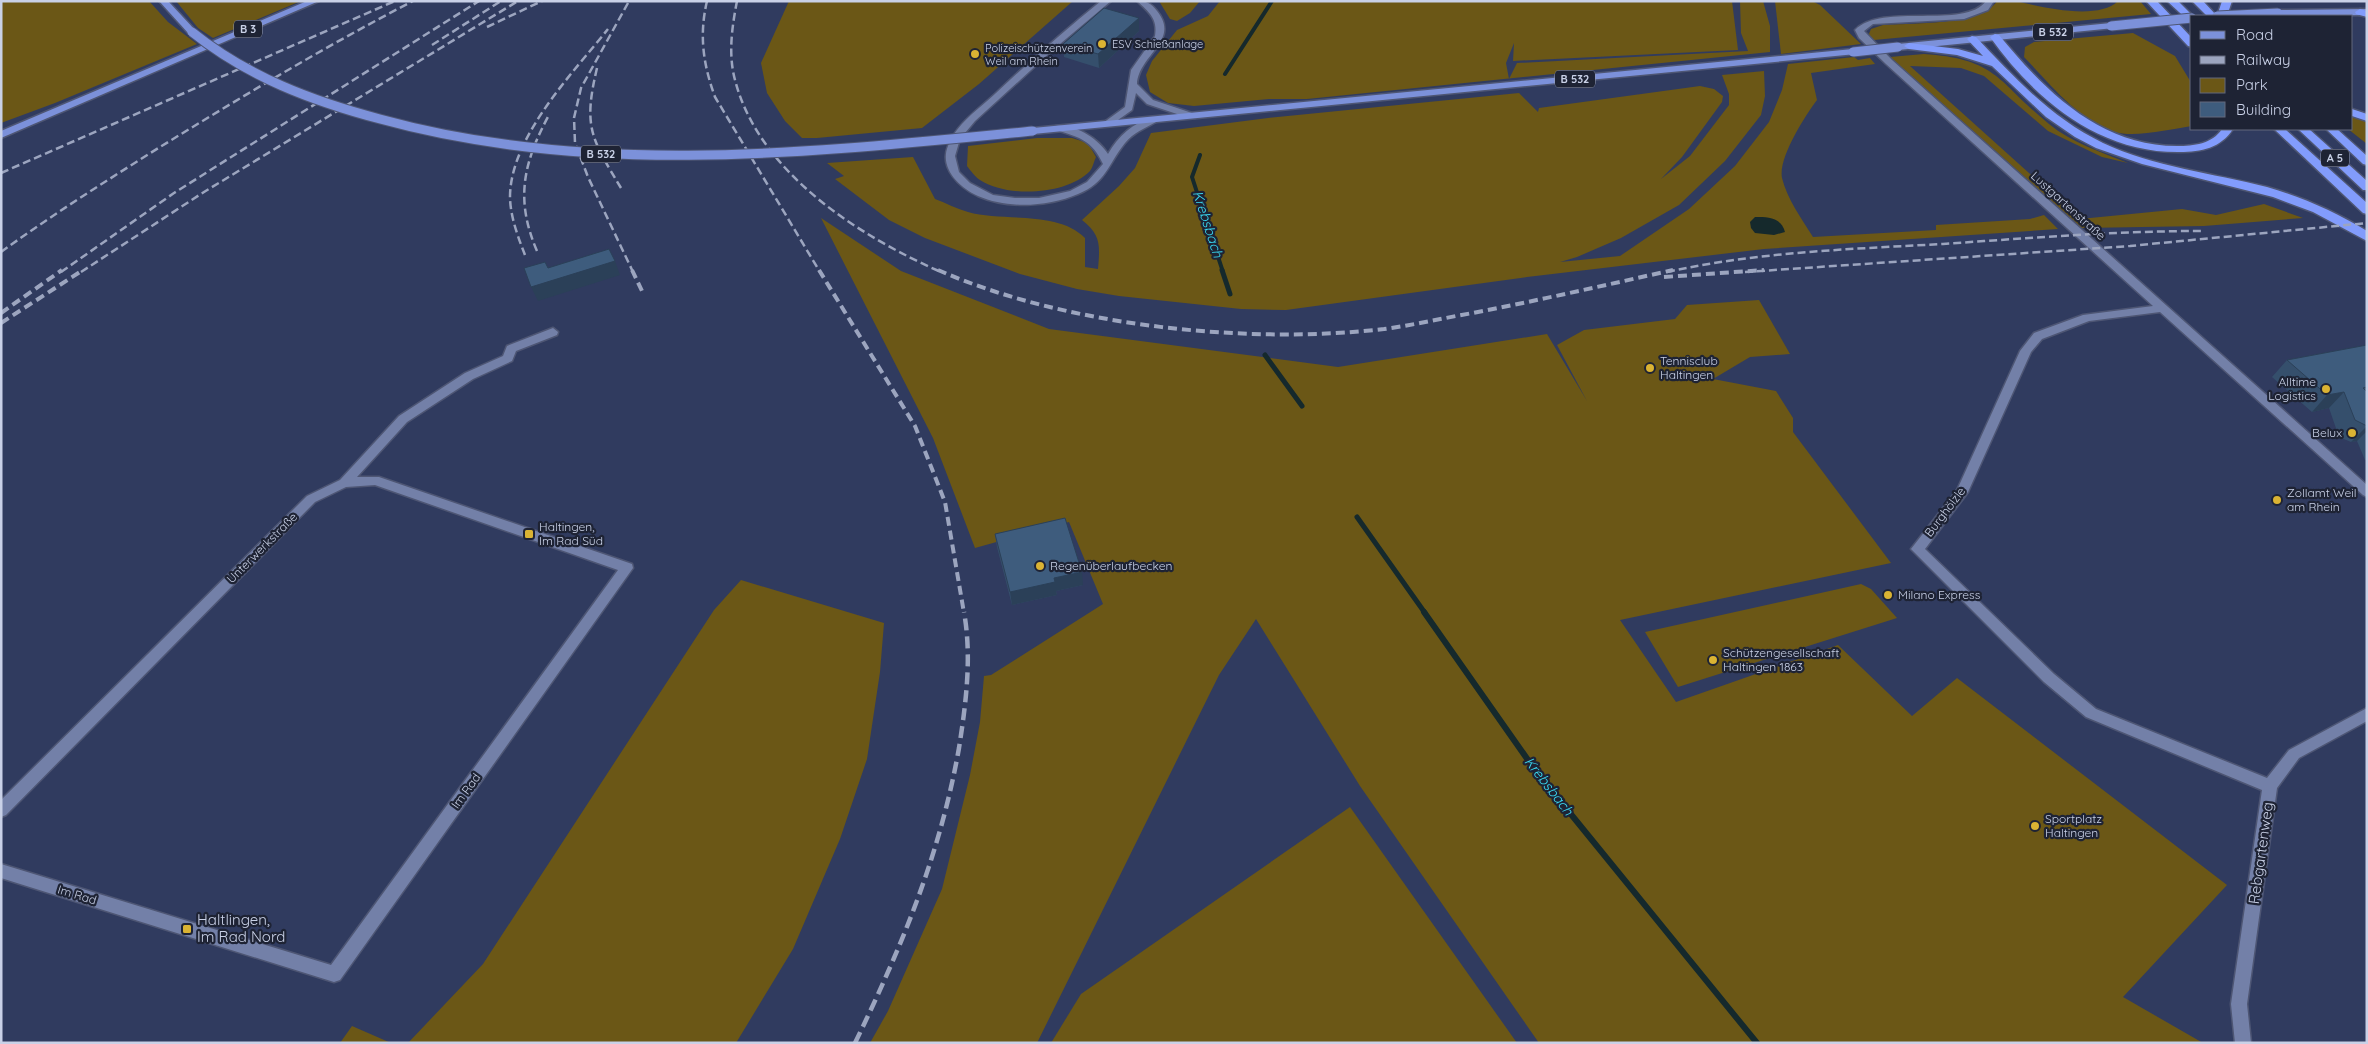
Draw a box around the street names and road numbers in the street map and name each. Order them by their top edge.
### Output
road number: B 3 [234,20,262,38]
road number: B 532 [2033,24,2073,41]
road number: B 532 [1555,70,1595,88]
road number: B 532 [581,146,621,162]
road number: A 5 [2321,150,2349,167]
street label: Lustgartenstraße [2028,168,2109,243]
street label: Burghölzle [1921,484,1968,540]
street label: Unterwerkstraße [223,509,300,586]
street label: Im Rad [448,770,483,811]
street label: Rebgartenweg [2244,801,2277,905]
street label: Im Rad [56,882,98,908]

